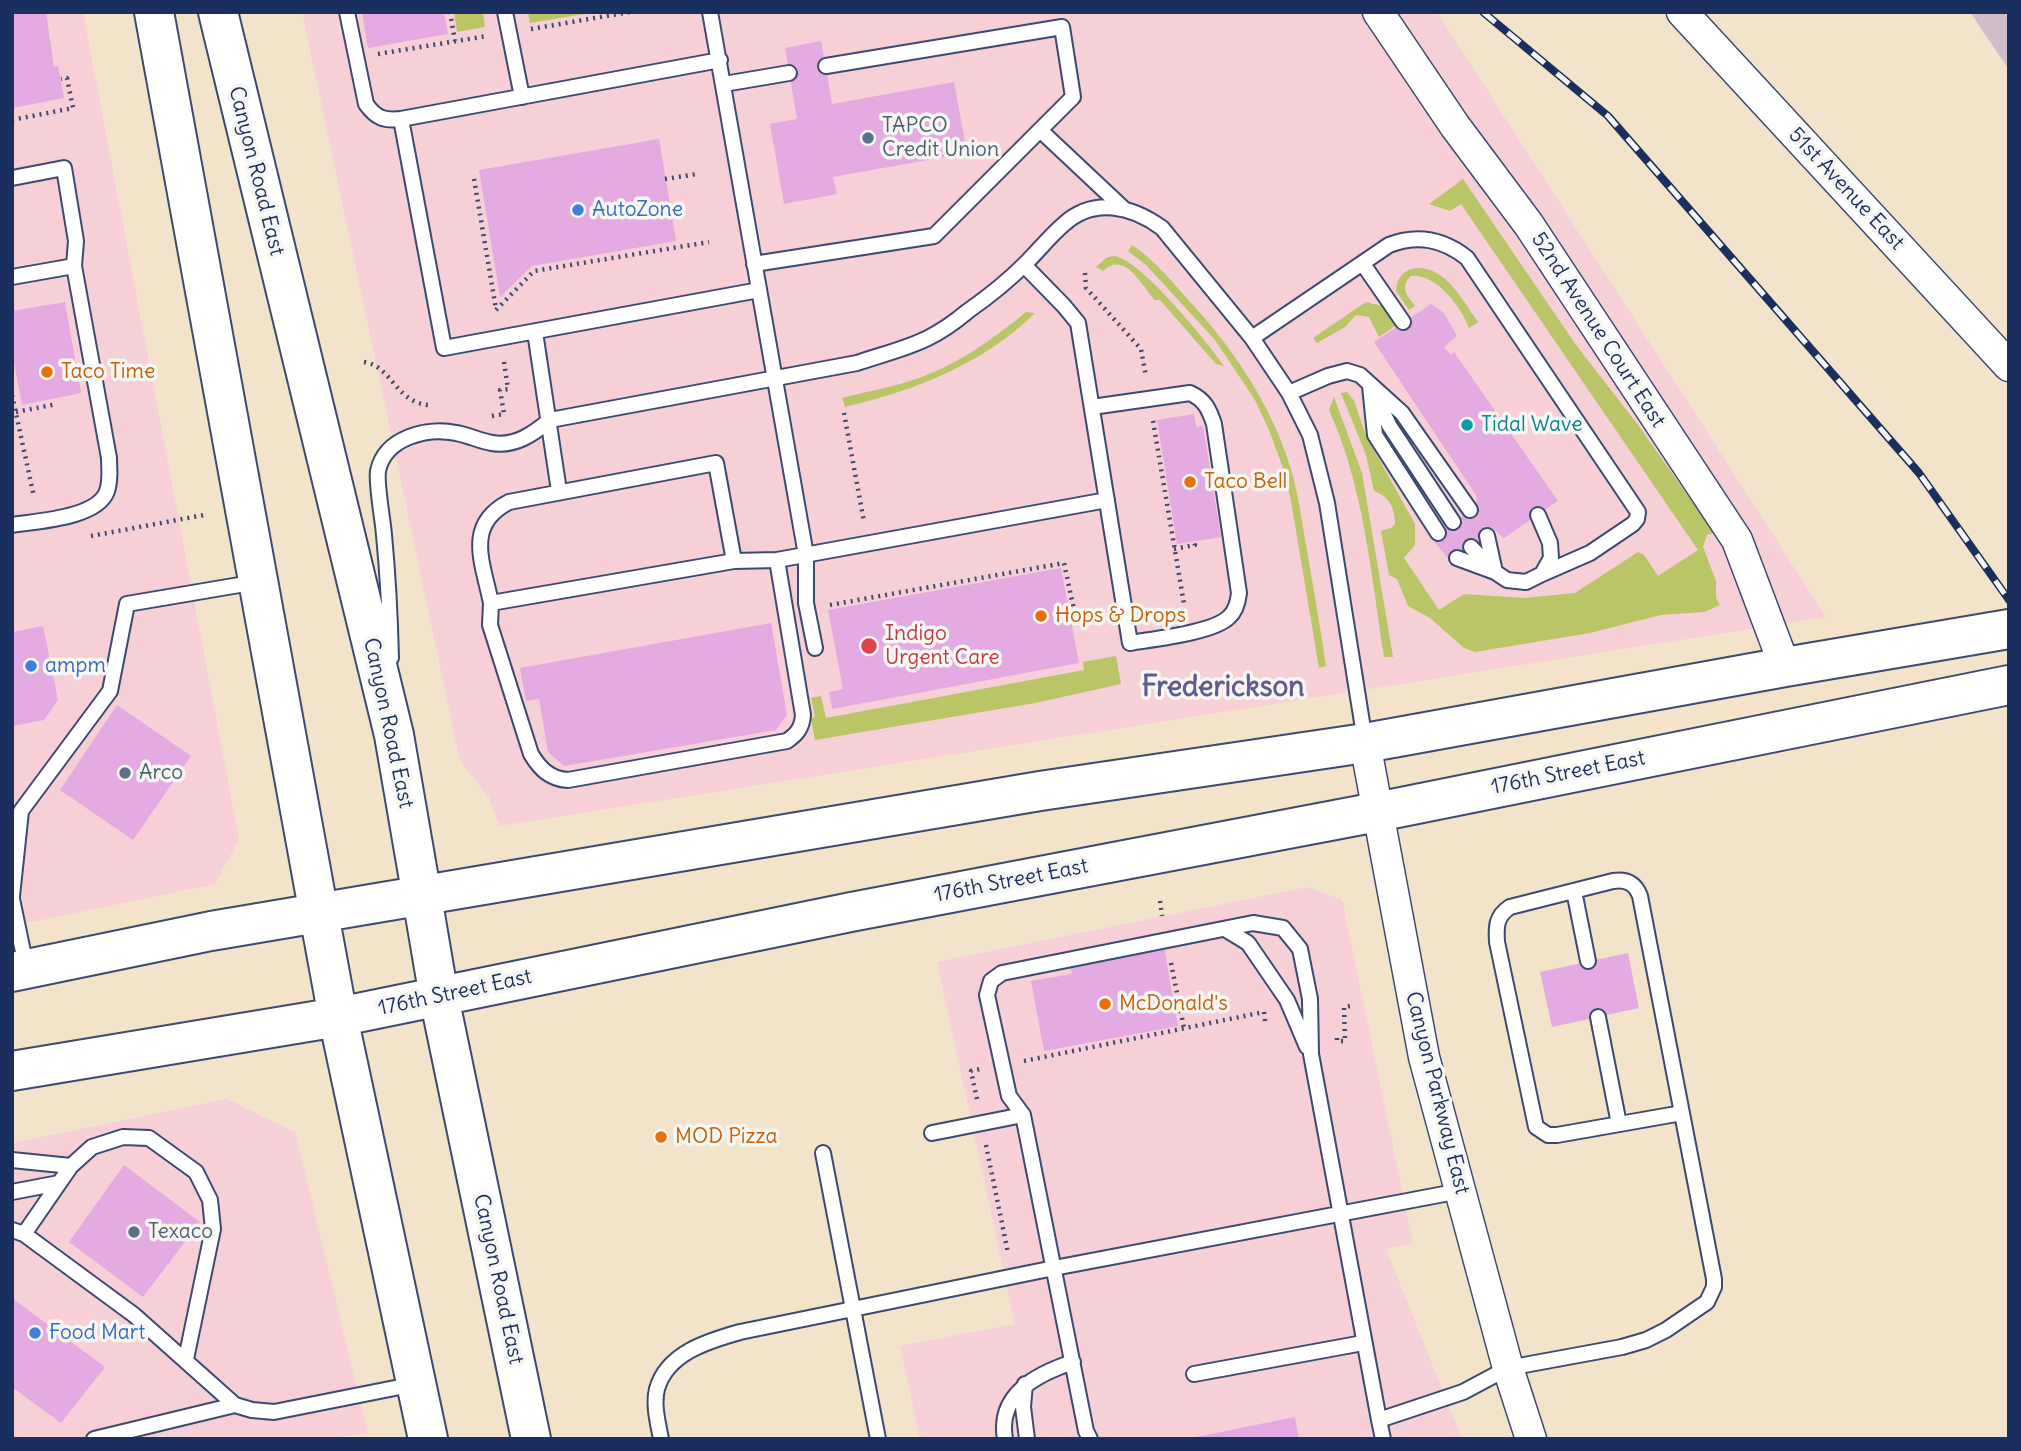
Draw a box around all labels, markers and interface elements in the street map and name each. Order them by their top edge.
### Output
street label: Canyon Road East [223,84,289,258]
place label: TAPCO Credit Union [882,113,999,163]
street label: 51st Avenue East [1783,123,1909,255]
marker: TAPCO Credit Union [860,130,876,146]
place label: AutoZone [592,197,683,223]
marker: AutoZone [570,202,586,218]
street label: 52nd Avenue Court East [1525,228,1671,432]
place label: Taco Time [61,359,155,385]
marker: Taco Time [39,364,55,380]
place label: Tidal Wave [1481,412,1583,438]
marker: Tidal Wave [1459,417,1475,433]
place label: Taco Bell [1204,469,1287,495]
marker: Taco Bell [1182,474,1198,490]
place label: Hops & Drops [1055,603,1186,629]
marker: Hops & Drops [1033,608,1049,624]
place label: Indigo Urgent Care [885,621,999,671]
street label: Canyon Road East [358,636,418,810]
marker: Indigo Urgent Care [859,636,879,656]
place label: ampm [45,653,106,679]
marker: ampm [23,658,39,674]
district label: Frederickson [1142,671,1304,705]
street label: 176th Street East [1489,746,1647,800]
place label: Arco [139,760,183,786]
marker: Arco [117,765,133,781]
street label: 176th Street East [932,854,1090,908]
street label: 176th Street East [376,964,534,1022]
street label: Canyon Parkway East [1400,989,1474,1197]
place label: McDonald's [1119,991,1228,1017]
marker: McDonald's [1097,996,1113,1012]
place label: MOD Pizza [675,1124,777,1150]
marker: MOD Pizza [653,1129,669,1145]
street label: Canyon Road East [468,1192,528,1366]
place label: Texaco [148,1219,213,1245]
marker: Texaco [126,1224,142,1240]
place label: Food Mart [49,1320,145,1346]
marker: Food Mart [27,1325,43,1341]

